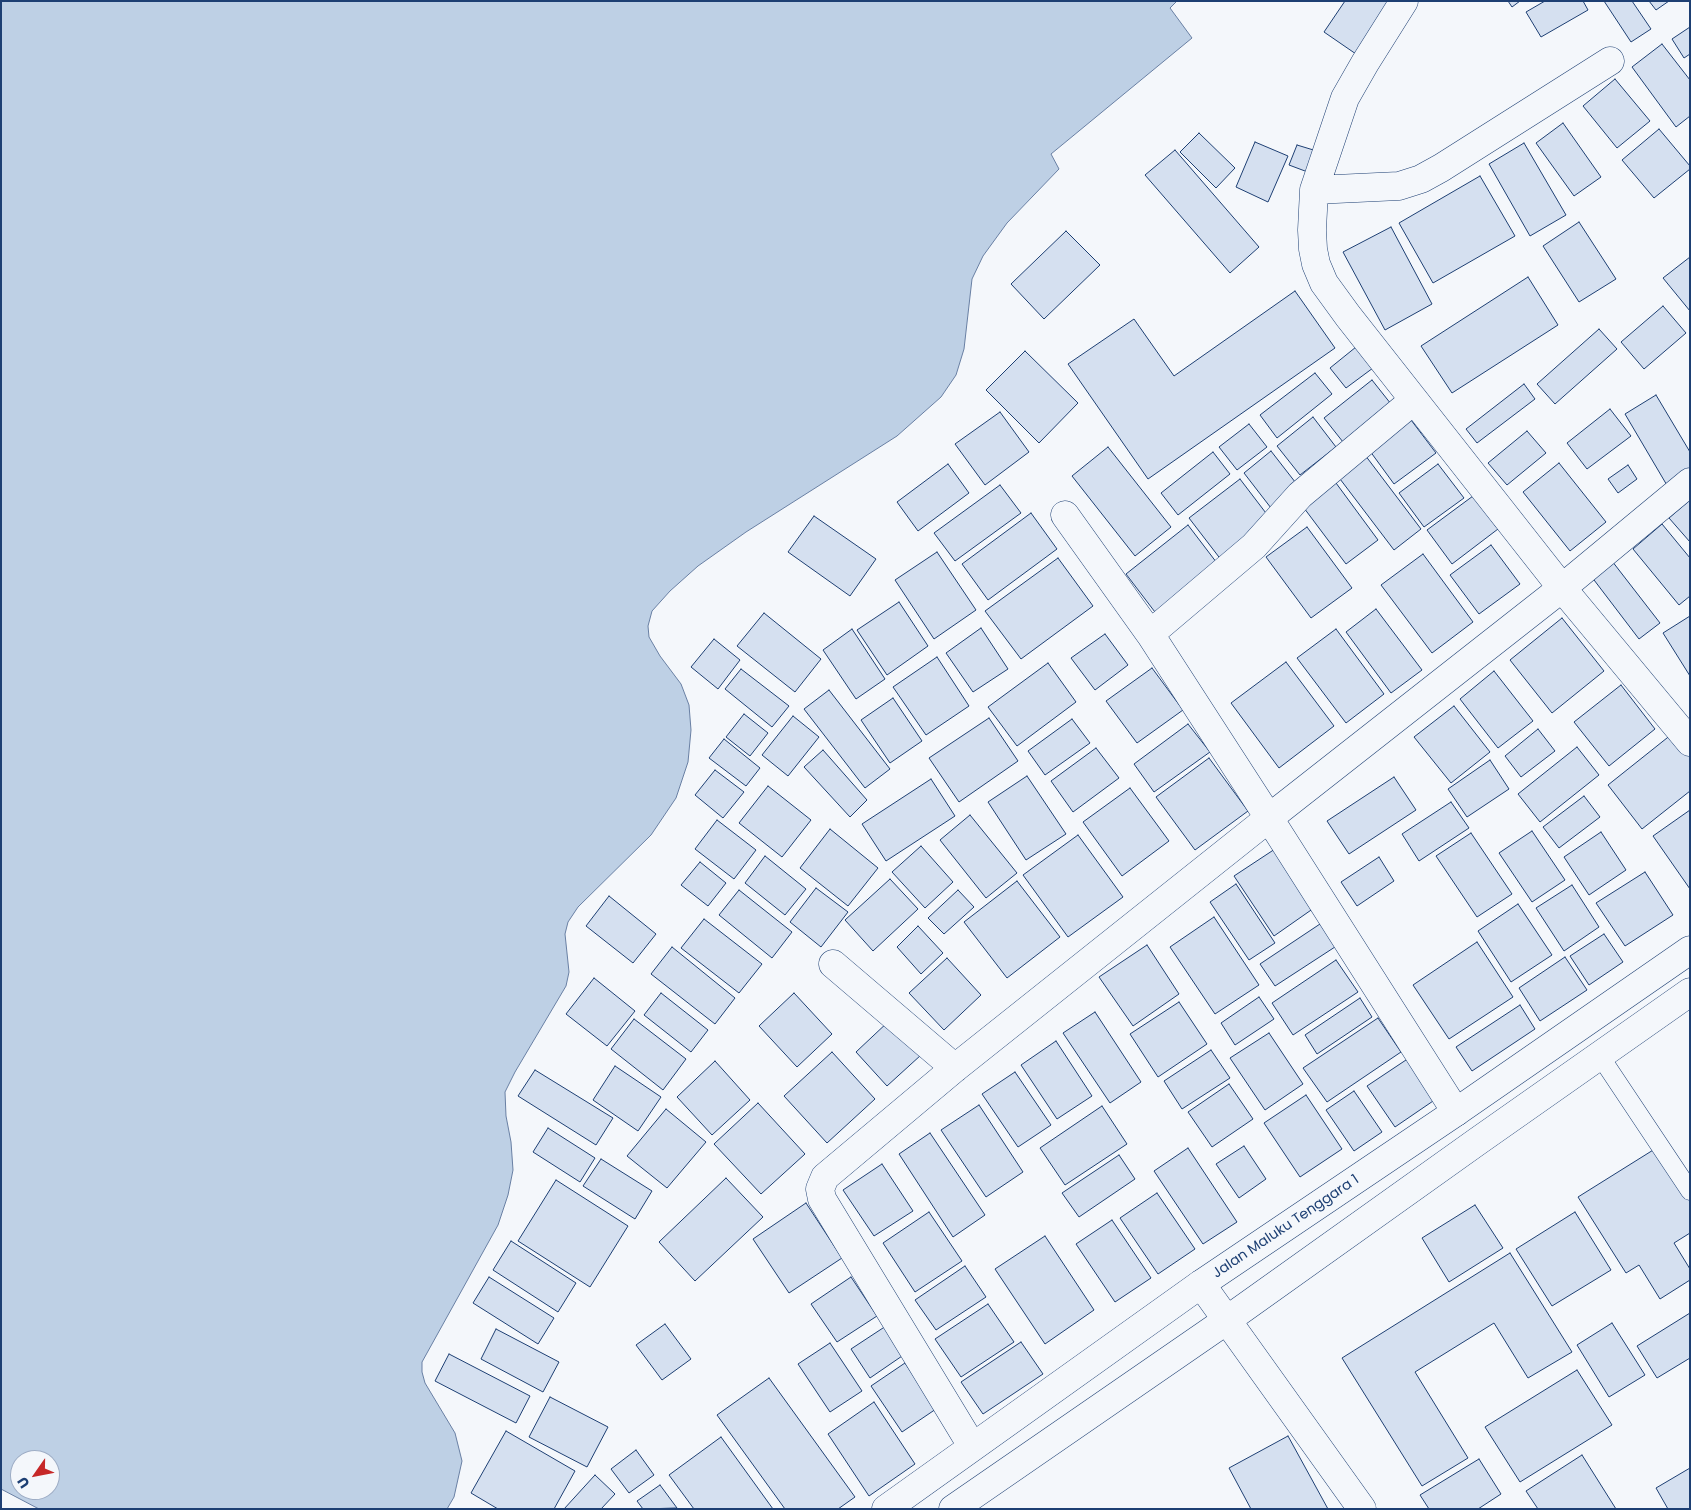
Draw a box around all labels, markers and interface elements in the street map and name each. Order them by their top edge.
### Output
street label: Jalan Maluku Tenggara 1 [1210,1172,1362,1282]
north arrow [10,1450,60,1500]
text: U [12,1473,34,1492]

